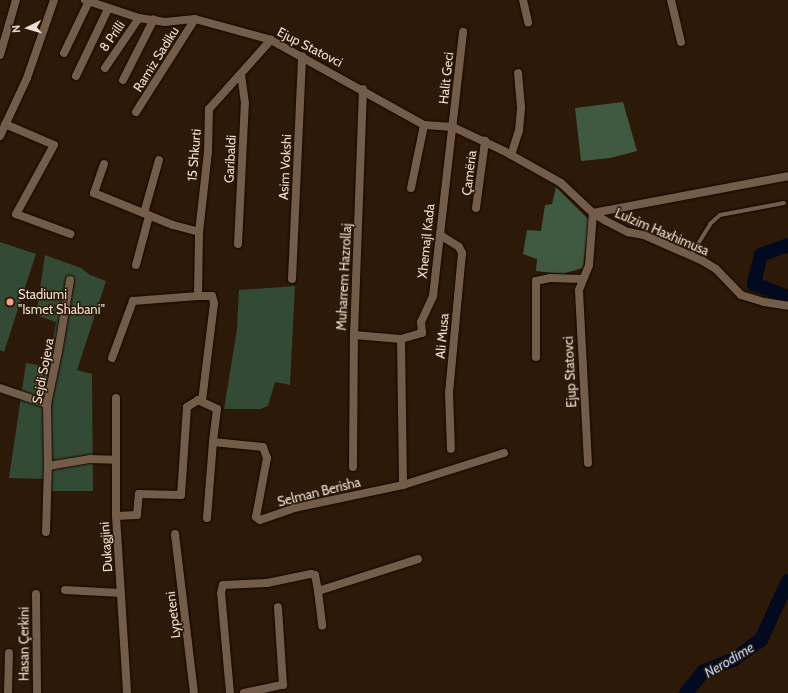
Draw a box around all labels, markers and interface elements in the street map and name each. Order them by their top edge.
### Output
north arrow [8,8,48,48]
street label: 8 Prilli [96,18,128,54]
street label: Ramiz Sadiku [130,24,182,94]
street label: Ejup Statovci [275,24,345,70]
text: N [9,25,23,34]
street label: Halit Geci [436,51,456,105]
street label: 15 Shkurti [184,128,204,182]
street label: Garibaldi [221,134,239,184]
street label: Asim Vokshi [275,134,295,200]
street label: Çamëria [458,150,480,196]
street label: Xhemajl Kada [414,203,438,279]
street label: Lulzim Haxhimusa [613,205,711,259]
street label: Muharrem Hazrollaj [333,223,355,331]
place label: Stadiumi "Ismet Shabani" [18,287,105,318]
marker: Stadiumi "Ismet Shabani" [5,297,15,307]
street label: Ali Musa [432,313,452,359]
street label: Ejup Statovci [560,336,580,408]
street label: Sejdi Sojeva [29,337,57,405]
street label: Selman Berisha [276,474,362,510]
street label: Dukagjini [96,521,116,573]
street label: Lypeteni [162,591,184,639]
street label: Hasan Çerkini [16,607,32,681]
water label: Nerodime [701,639,757,681]

